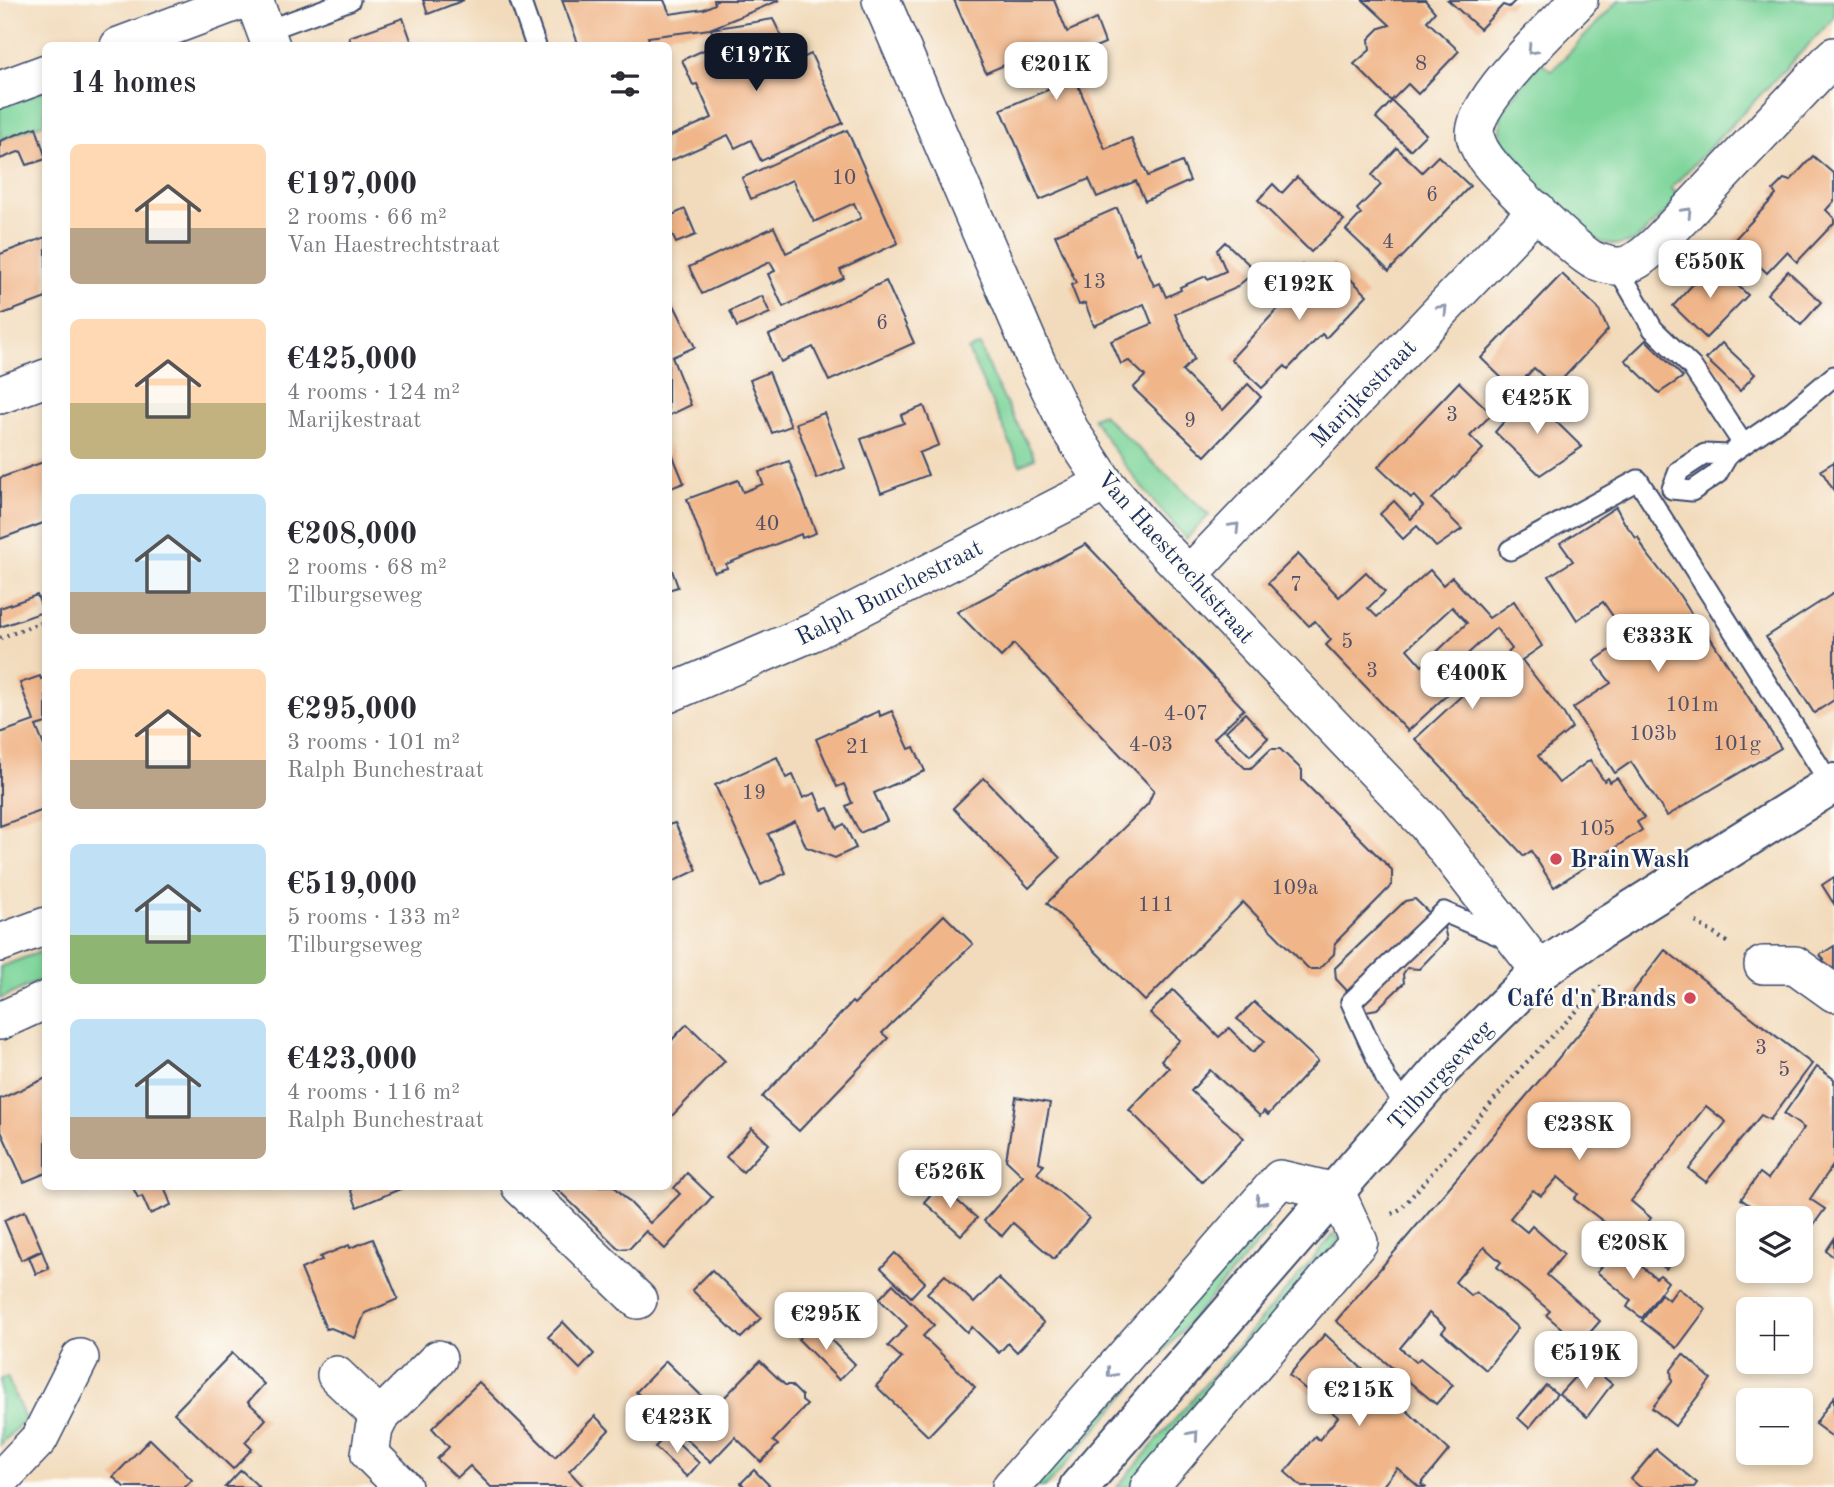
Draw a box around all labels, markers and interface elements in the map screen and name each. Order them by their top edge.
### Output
pin: €197K [707,34,805,93]
pin: €201K [1007,42,1105,102]
one-way arrow [1528,42,1541,55]
text: €197K [720,44,792,67]
text: €201K [1020,53,1092,76]
house number: 8 [1415,54,1427,75]
icon: filters [606,65,644,103]
text: 14 homes [70,69,196,99]
house number: 10 [832,168,856,189]
text: €197,000 [287,170,417,200]
icon: home [126,172,210,256]
house number: 6 [1426,185,1438,206]
text: 2 rooms · 66 m² [287,206,447,229]
one-way arrow [1679,207,1692,220]
house number: 4 [1382,232,1394,253]
text: Van Haestrechtstraat [287,234,500,257]
pin: €550K [1661,240,1759,300]
text: €550K [1674,251,1746,274]
pin: €192K [1250,262,1348,322]
house number: 13 [1082,272,1106,293]
text: €192K [1263,273,1335,296]
one-way arrow [1435,304,1448,317]
house number: 6 [876,313,888,334]
street label: Marijkestraat [1307,336,1422,453]
text: €425,000 [287,345,417,375]
icon: home [126,347,210,431]
pin: €425K [1488,376,1586,436]
text: 4 rooms · 124 m² [287,381,460,404]
text: €425K [1501,387,1573,410]
house number: 3 [1446,405,1458,426]
text: Marijkestraat [287,409,421,432]
house number: 9 [1184,411,1196,432]
street label: Van Haestrechtstraat [1091,468,1258,649]
house number: 40 [755,514,779,535]
text: €208,000 [287,520,417,550]
icon: home [126,522,210,606]
one-way arrow [1227,522,1240,535]
street label: Ralph Bunchestraat [793,536,987,651]
text: 2 rooms · 68 m² [287,556,447,579]
house number: 7 [1290,575,1302,596]
text: Tilburgseweg [287,584,422,607]
pin: €333K [1609,614,1707,674]
text: €333K [1622,625,1694,648]
house number: 5 [1341,632,1353,653]
pin: €400K [1423,652,1521,711]
house number: 3 [1366,661,1378,682]
text: €400K [1436,662,1508,685]
text: €295,000 [287,695,417,725]
house number: 101m [1665,695,1719,716]
icon: home [126,697,210,781]
house number: 4-07 [1164,704,1208,725]
house number: 103b [1629,724,1677,745]
text: 3 rooms · 101 m² [287,731,460,754]
house number: 101g [1713,734,1762,755]
house number: 4-03 [1129,735,1173,756]
house number: 21 [846,737,870,758]
text: Ralph Bunchestraat [287,759,484,782]
house number: 19 [742,783,766,804]
house number: 105 [1579,819,1615,840]
place label: BrainWash [1570,849,1690,873]
marker: BrainWash [1548,851,1564,867]
text: €519,000 [287,870,417,900]
icon: home [126,872,210,956]
house number: 109a [1272,878,1318,899]
house number: 111 [1138,895,1174,916]
text: 5 rooms · 133 m² [287,906,460,929]
text: Tilburgseweg [287,934,422,957]
place label: Café d'n Brands [1507,988,1676,1012]
marker: Café d'n Brands [1682,990,1698,1006]
street label: Tilburgseweg [1385,1017,1498,1136]
house number: 3 [1755,1038,1767,1059]
text: €423,000 [287,1045,417,1075]
icon: home [126,1047,210,1131]
house number: 5 [1778,1060,1790,1081]
text: 4 rooms · 116 m² [287,1081,460,1104]
pin: €238K [1530,1102,1628,1162]
text: Ralph Bunchestraat [287,1109,484,1132]
text: €238K [1543,1113,1615,1136]
pin: €526K [901,1150,999,1210]
text: €526K [914,1161,986,1184]
one-way arrow [1256,1193,1268,1206]
map controls [1736,1206,1813,1465]
button: layers [1736,1206,1813,1283]
pin: €208K [1584,1222,1682,1281]
text: €208K [1597,1232,1669,1255]
pin: €295K [777,1292,875,1352]
button: + [1736,1297,1813,1374]
text: €295K [790,1303,862,1326]
pin: €519K [1537,1332,1635,1391]
text: €519K [1550,1342,1622,1365]
one-way arrow [1107,1364,1119,1377]
pin: €215K [1310,1368,1408,1428]
text: €215K [1323,1379,1395,1402]
button: − [1736,1388,1813,1465]
pin: €423K [628,1396,726,1455]
text: €423K [641,1406,713,1429]
one-way arrow [1186,1430,1198,1443]

